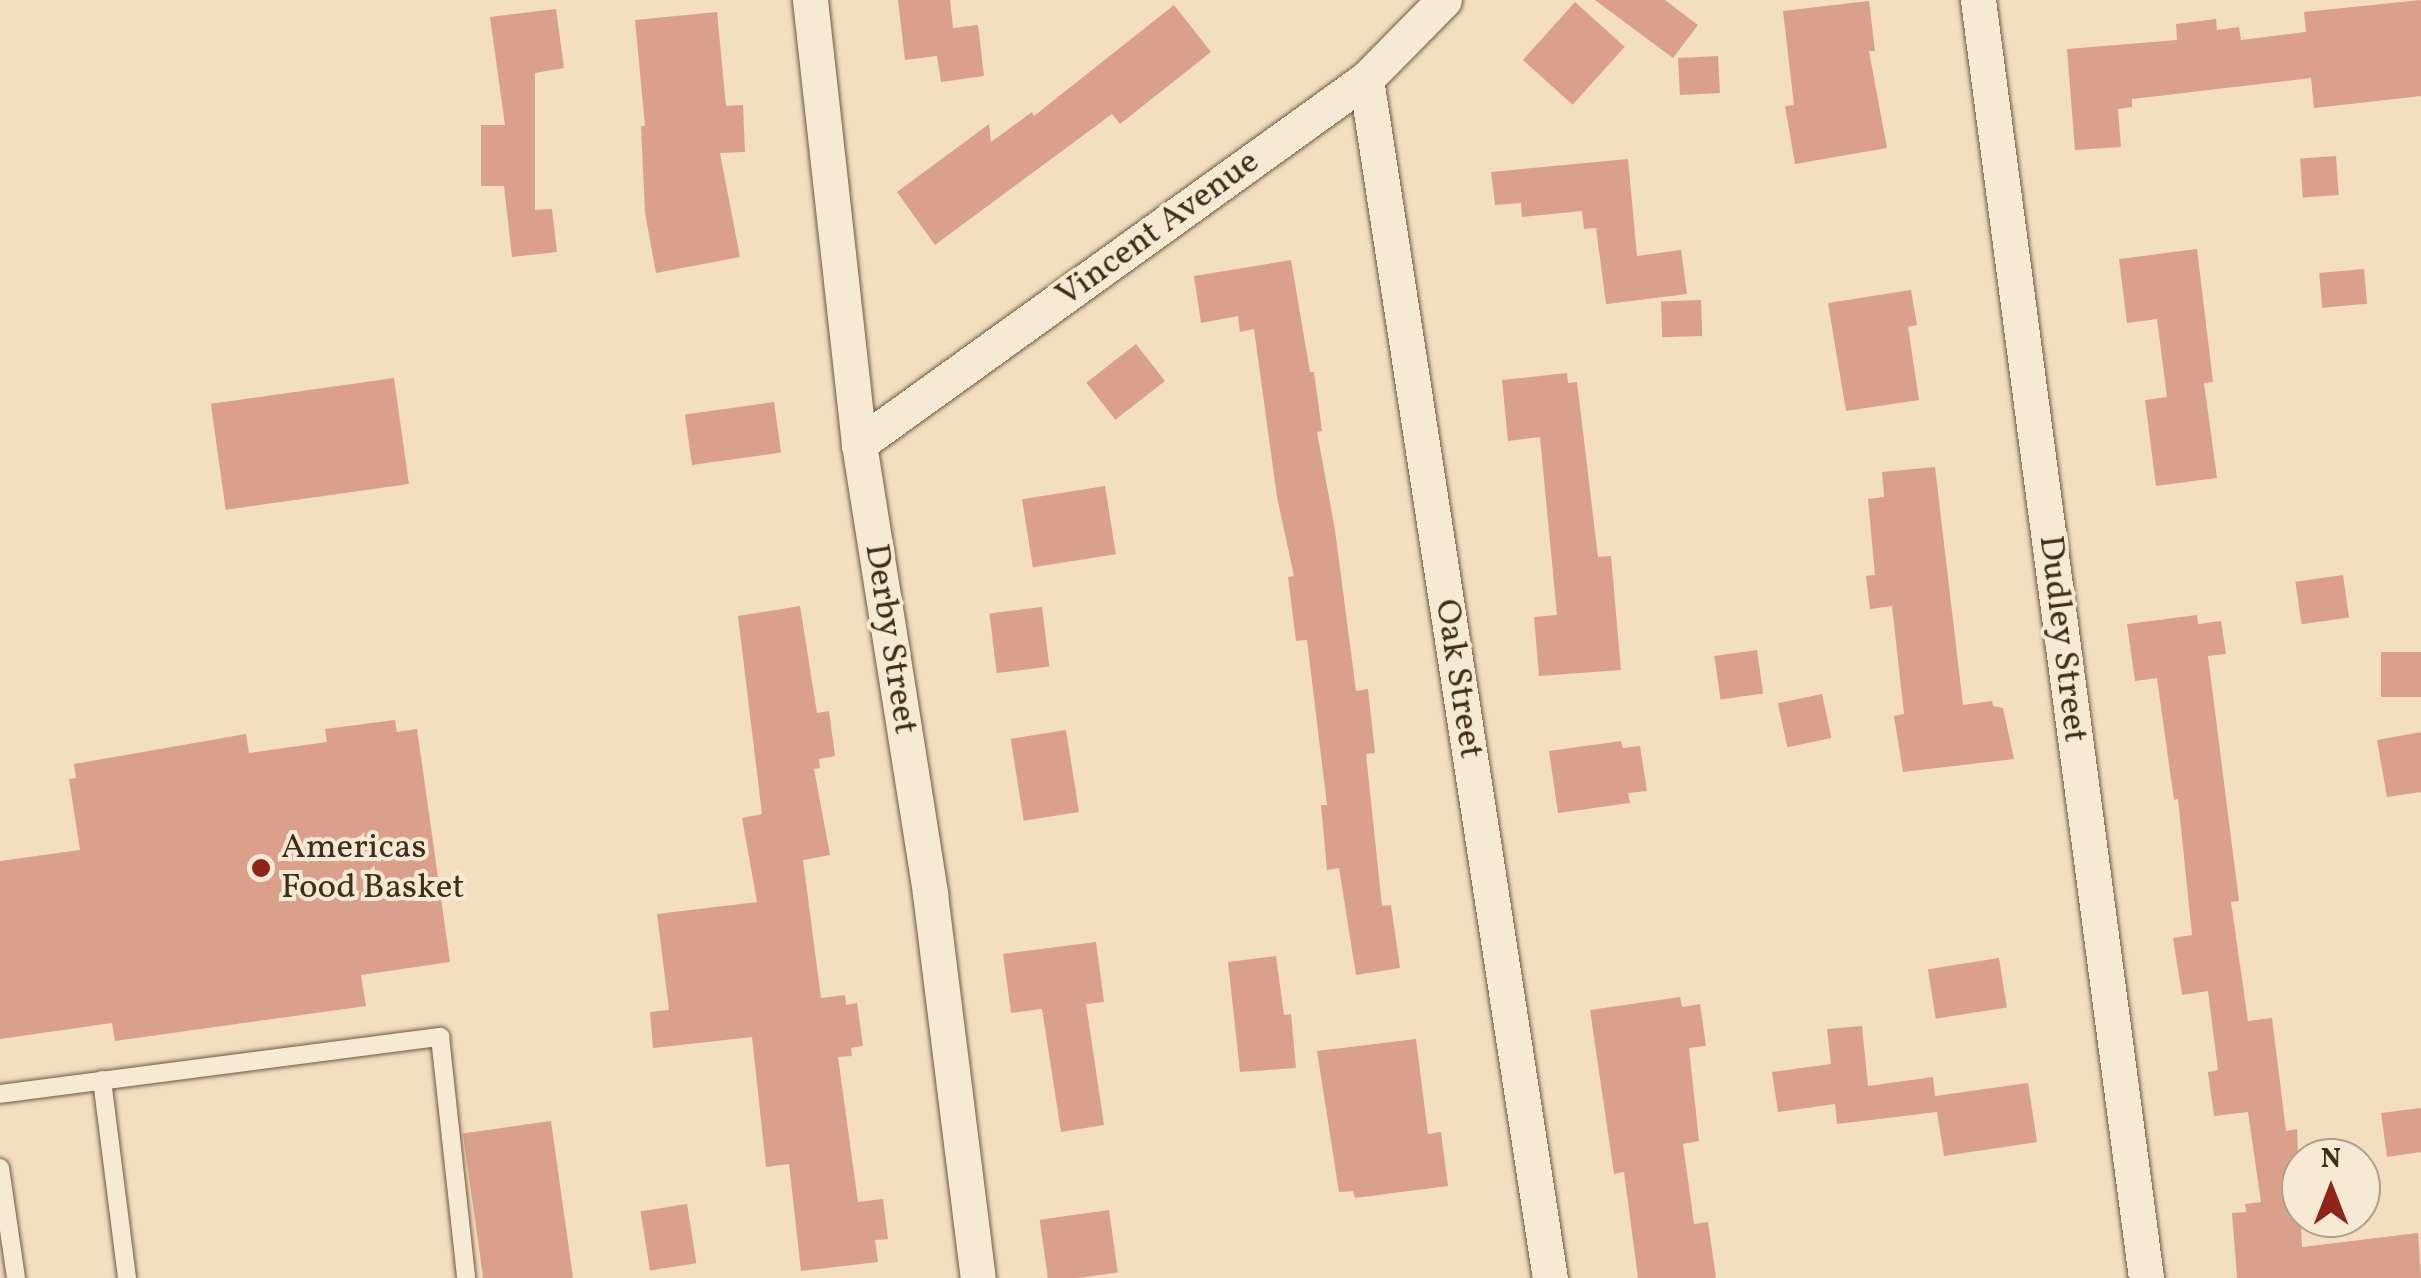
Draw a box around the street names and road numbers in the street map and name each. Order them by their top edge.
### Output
street label: Vincent Avenue [1048,141,1268,317]
street label: Dudley Street [2028,533,2096,745]
street label: Derby Street [854,540,926,738]
street label: Oak Street [1425,596,1491,762]

